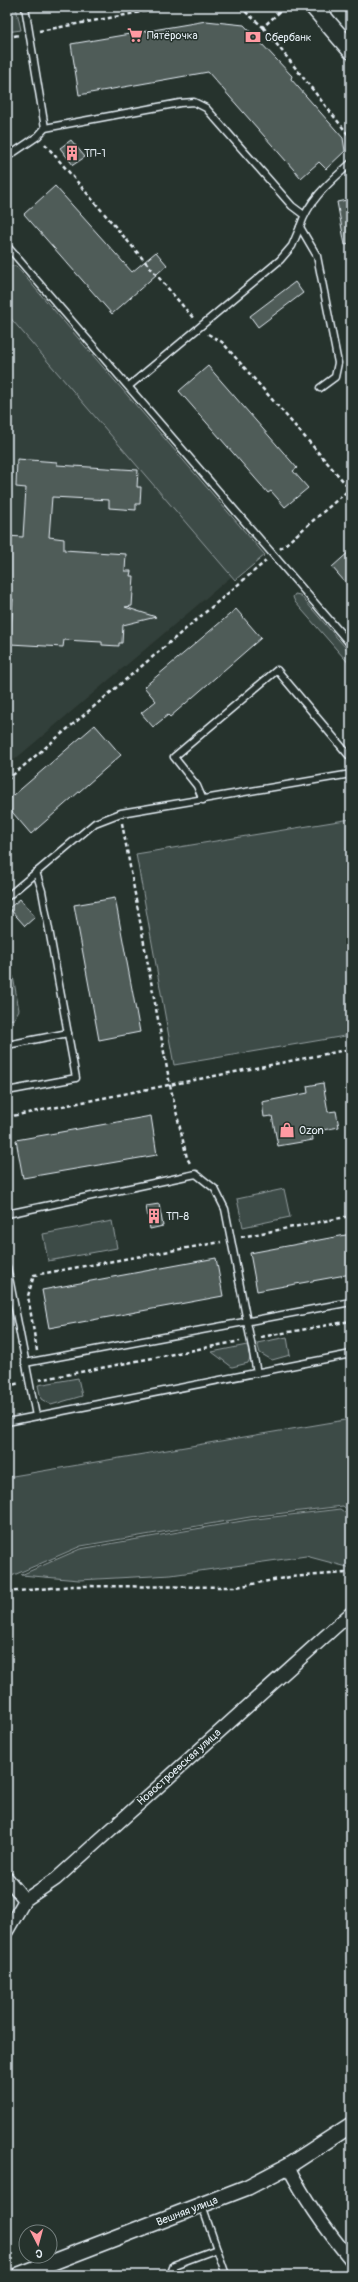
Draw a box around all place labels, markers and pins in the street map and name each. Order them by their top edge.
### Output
supermarket icon: Пятёрочка [126,26,144,44]
bank icon: Сбербанк [244,28,262,46]
place label: Пятёрочка [147,29,198,42]
place label: Сбербанк [265,31,312,44]
building icon: ТП-1 [63,144,81,162]
place label: ТП-1 [84,147,106,160]
shop icon: Ozon [278,1121,296,1139]
place label: Ozon [299,1124,324,1137]
building icon: ТП-8 [145,1207,163,1225]
place label: ТП-8 [166,1210,189,1223]

